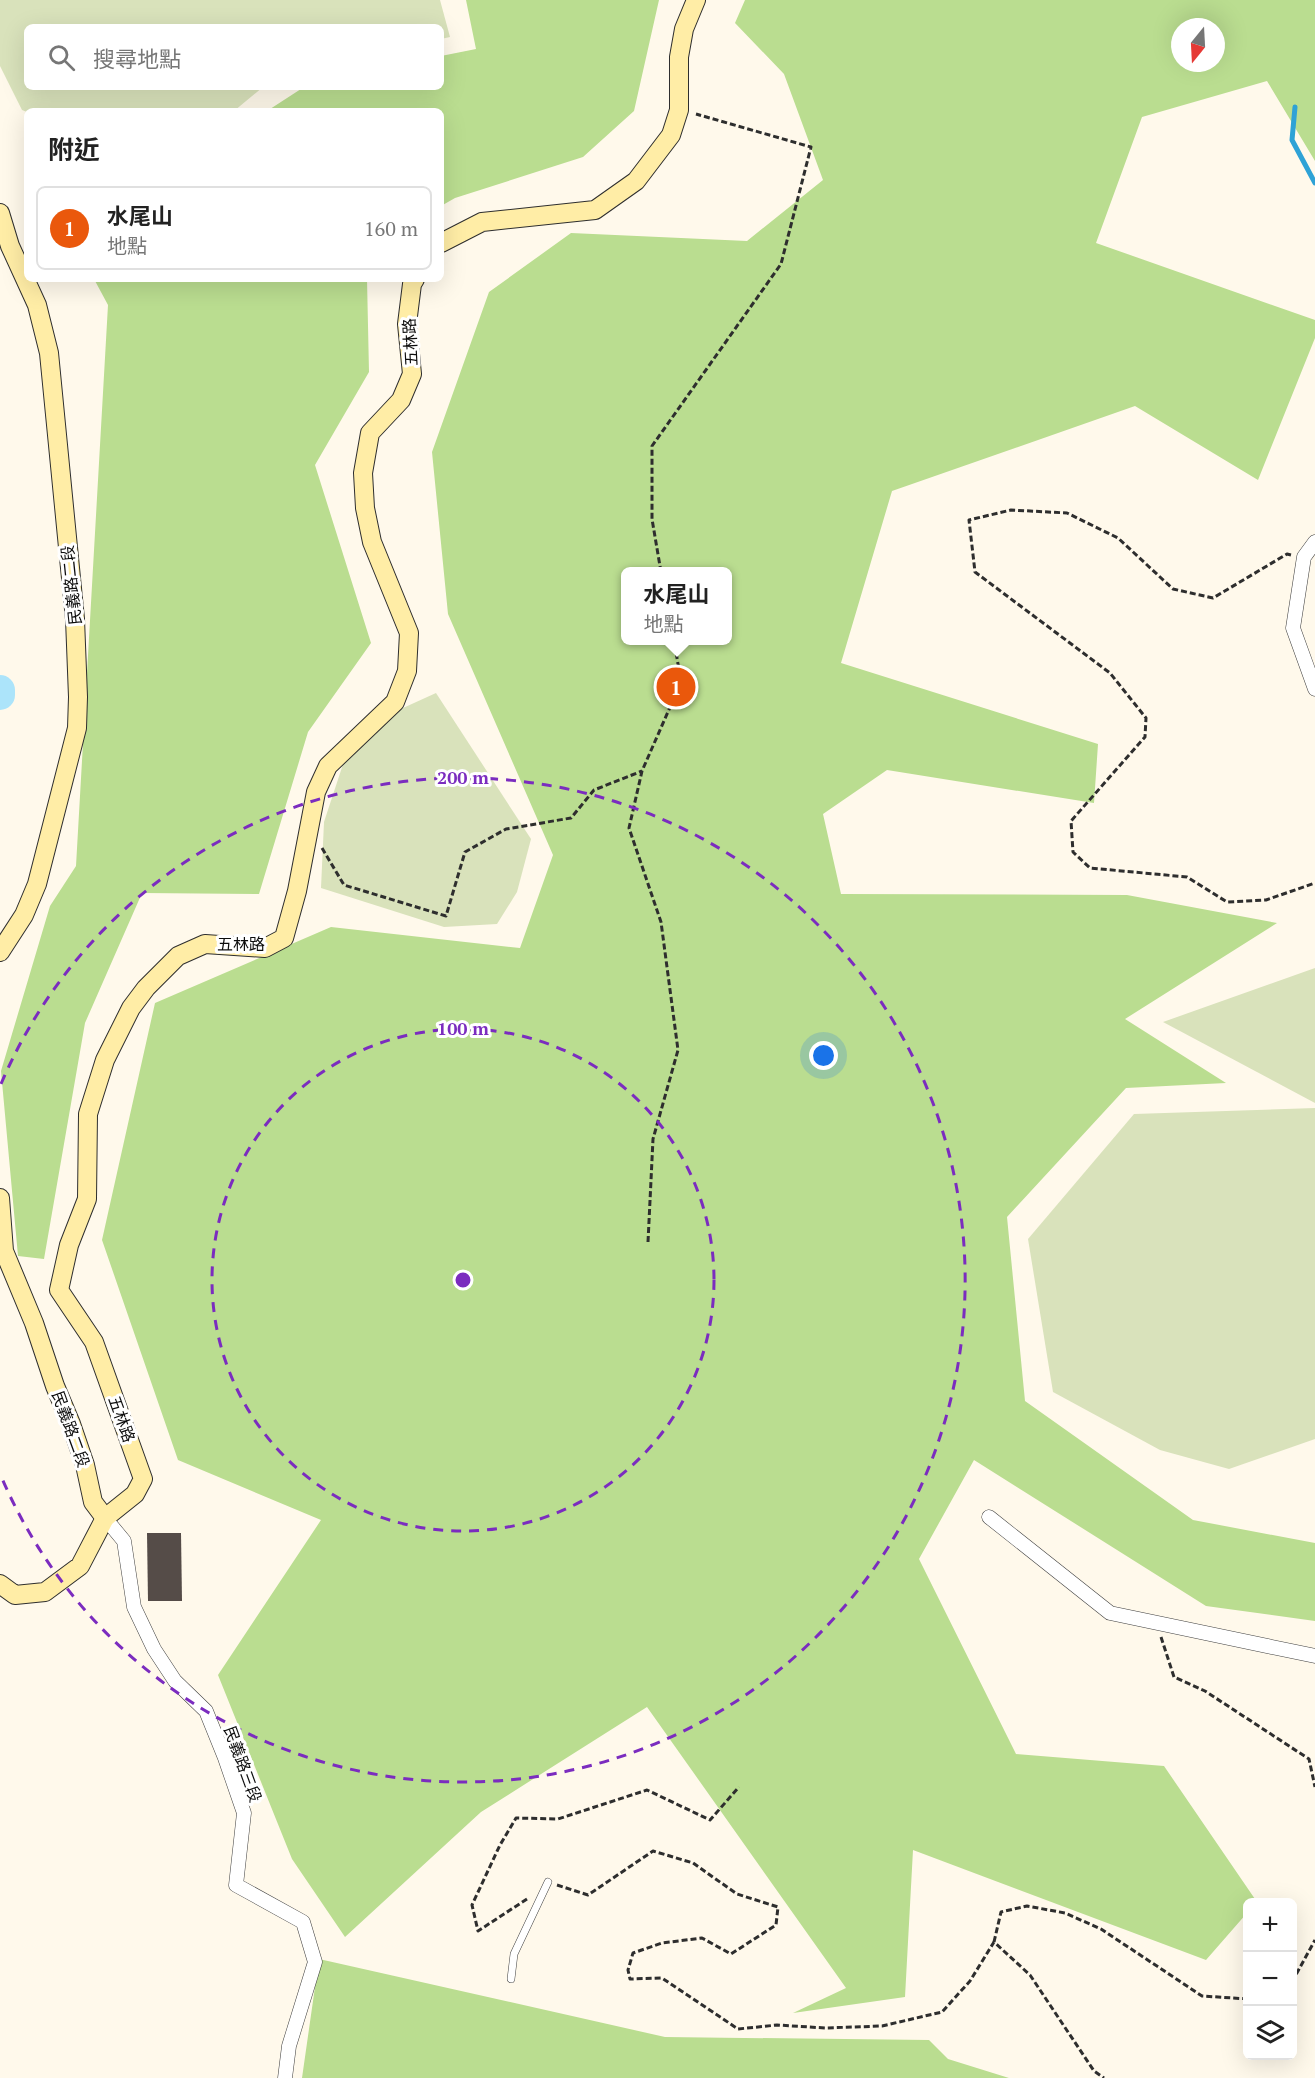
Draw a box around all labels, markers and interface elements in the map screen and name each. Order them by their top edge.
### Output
north arrow [1171,18,1225,72]
search box [24,24,444,90]
icon: search [45,41,78,74]
text: 搜尋地點 [93,44,181,73]
text: 附近 [48,132,100,166]
text: 水尾山 [107,201,173,230]
text: 1 [64,215,75,242]
text: 160 m [364,215,418,242]
text: 地點 [107,232,147,259]
street label: 五林路 [398,317,422,367]
street label: 民義路二段 [56,544,86,626]
popup [621,567,732,645]
text: 水尾山 [643,579,710,608]
text: 地點 [643,610,683,637]
pin: 1 [656,664,696,710]
text: 200 m [437,765,489,789]
street label: 五林路 [217,933,265,955]
text: 100 m [437,1016,489,1040]
your location [809,1041,838,1070]
centre of rings [453,1270,473,1290]
street label: 民義路二段 [47,1388,95,1470]
street label: 五林路 [103,1393,141,1445]
street label: 民義路三段 [219,1723,267,1805]
map controls [1243,1898,1297,2060]
button: + [1243,1898,1297,1952]
button: − [1243,1952,1297,2006]
button: layers [1243,2006,1297,2060]

